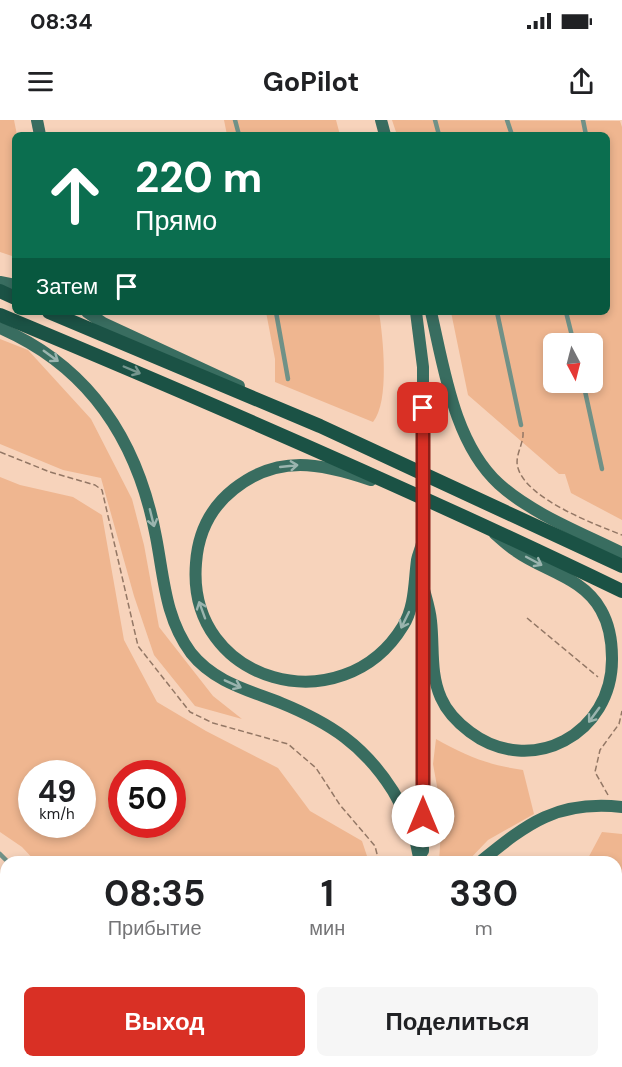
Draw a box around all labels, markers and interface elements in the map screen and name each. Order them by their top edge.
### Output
text: 08:34 [30,7,93,36]
text: GoPilot [263,64,359,99]
icon: menu [24,65,57,98]
icon: share [565,65,598,98]
text: 220 m [135,150,262,205]
icon: ahead [36,156,114,234]
text: Прямо [135,203,217,238]
icon: arrive [110,270,143,303]
text: Затем [36,272,98,301]
north arrow [543,333,603,393]
map controls [543,333,603,393]
one-way arrow [43,350,59,362]
one-way arrow [122,365,140,376]
pin [397,382,448,433]
icon: arrive [406,391,439,424]
one-way arrow [278,460,298,471]
one-way arrow [146,508,158,527]
one-way arrow [525,555,542,567]
one-way arrow [196,602,207,620]
one-way arrow [398,610,410,628]
one-way arrow [223,679,241,691]
one-way arrow [588,707,600,723]
speed limit sign: 50 [108,760,186,838]
text: 49 [38,772,76,811]
position arrow [391,784,455,848]
text: km/h [39,804,75,824]
text: 08:35 [104,870,205,917]
text: 1 [321,870,334,917]
text: 330 [449,870,518,917]
text: Прибытие [108,915,202,941]
text: мин [309,915,345,941]
text: m [475,915,493,941]
button: Выход [24,987,305,1056]
button: Поделиться [317,987,598,1056]

